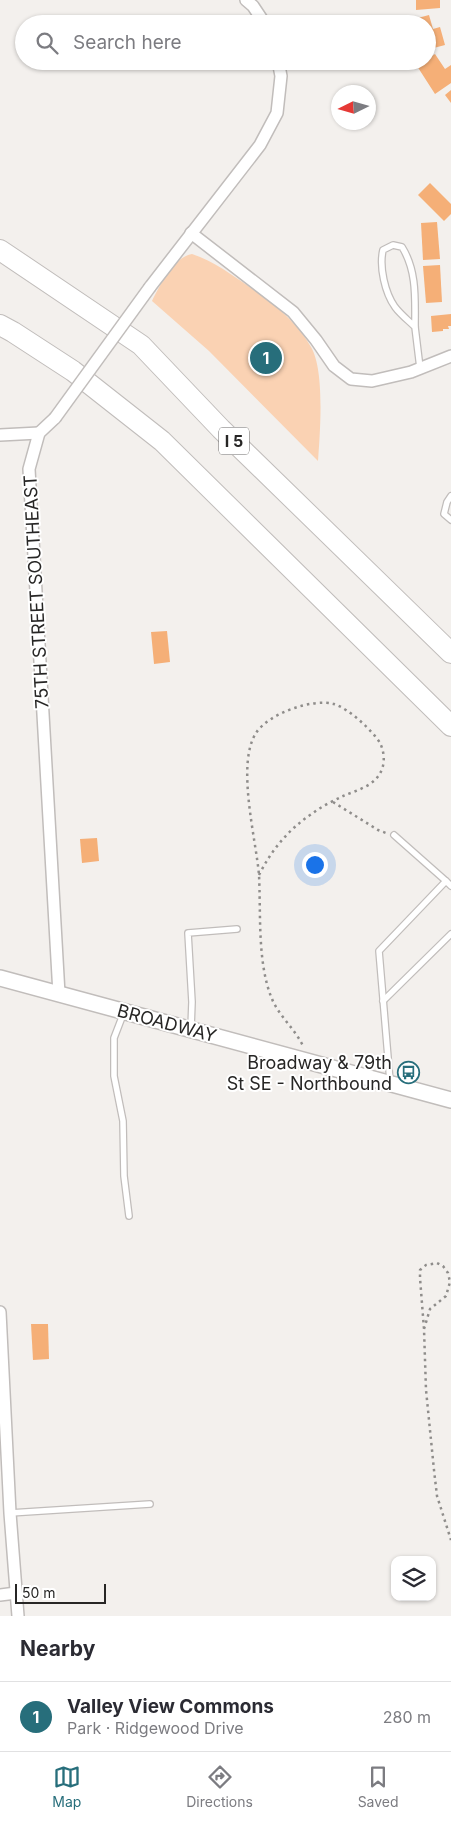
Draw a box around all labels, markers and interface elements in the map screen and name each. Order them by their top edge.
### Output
search box [15,15,436,70]
icon: search [33,29,61,57]
text: Search here [73,31,182,54]
north arrow [331,85,376,130]
pin: 1 [250,339,282,377]
road number: I 5 [219,428,249,454]
street label: 75TH STREET SOUTHEAST [19,475,53,709]
your location [302,852,328,878]
street label: BROADWAY [115,1000,219,1046]
place label: Broadway & 79th St SE - Northbound [227,1052,392,1094]
bus stop icon: Broadway & 79th St SE - Northbound [396,1060,420,1084]
map controls [391,1556,436,1601]
button: layers [391,1556,436,1601]
scale bar [15,1581,106,1604]
text: 50 m [22,1584,56,1601]
text: Nearby [20,1636,95,1661]
text: Valley View Commons [67,1695,274,1718]
text: 1 [33,1707,39,1727]
text: 280 m [383,1707,431,1727]
text: Park · Ridgewood Drive [67,1718,244,1738]
tab: Map [52,1763,81,1810]
tab: Directions [186,1763,253,1810]
tab: Saved [358,1763,399,1810]

